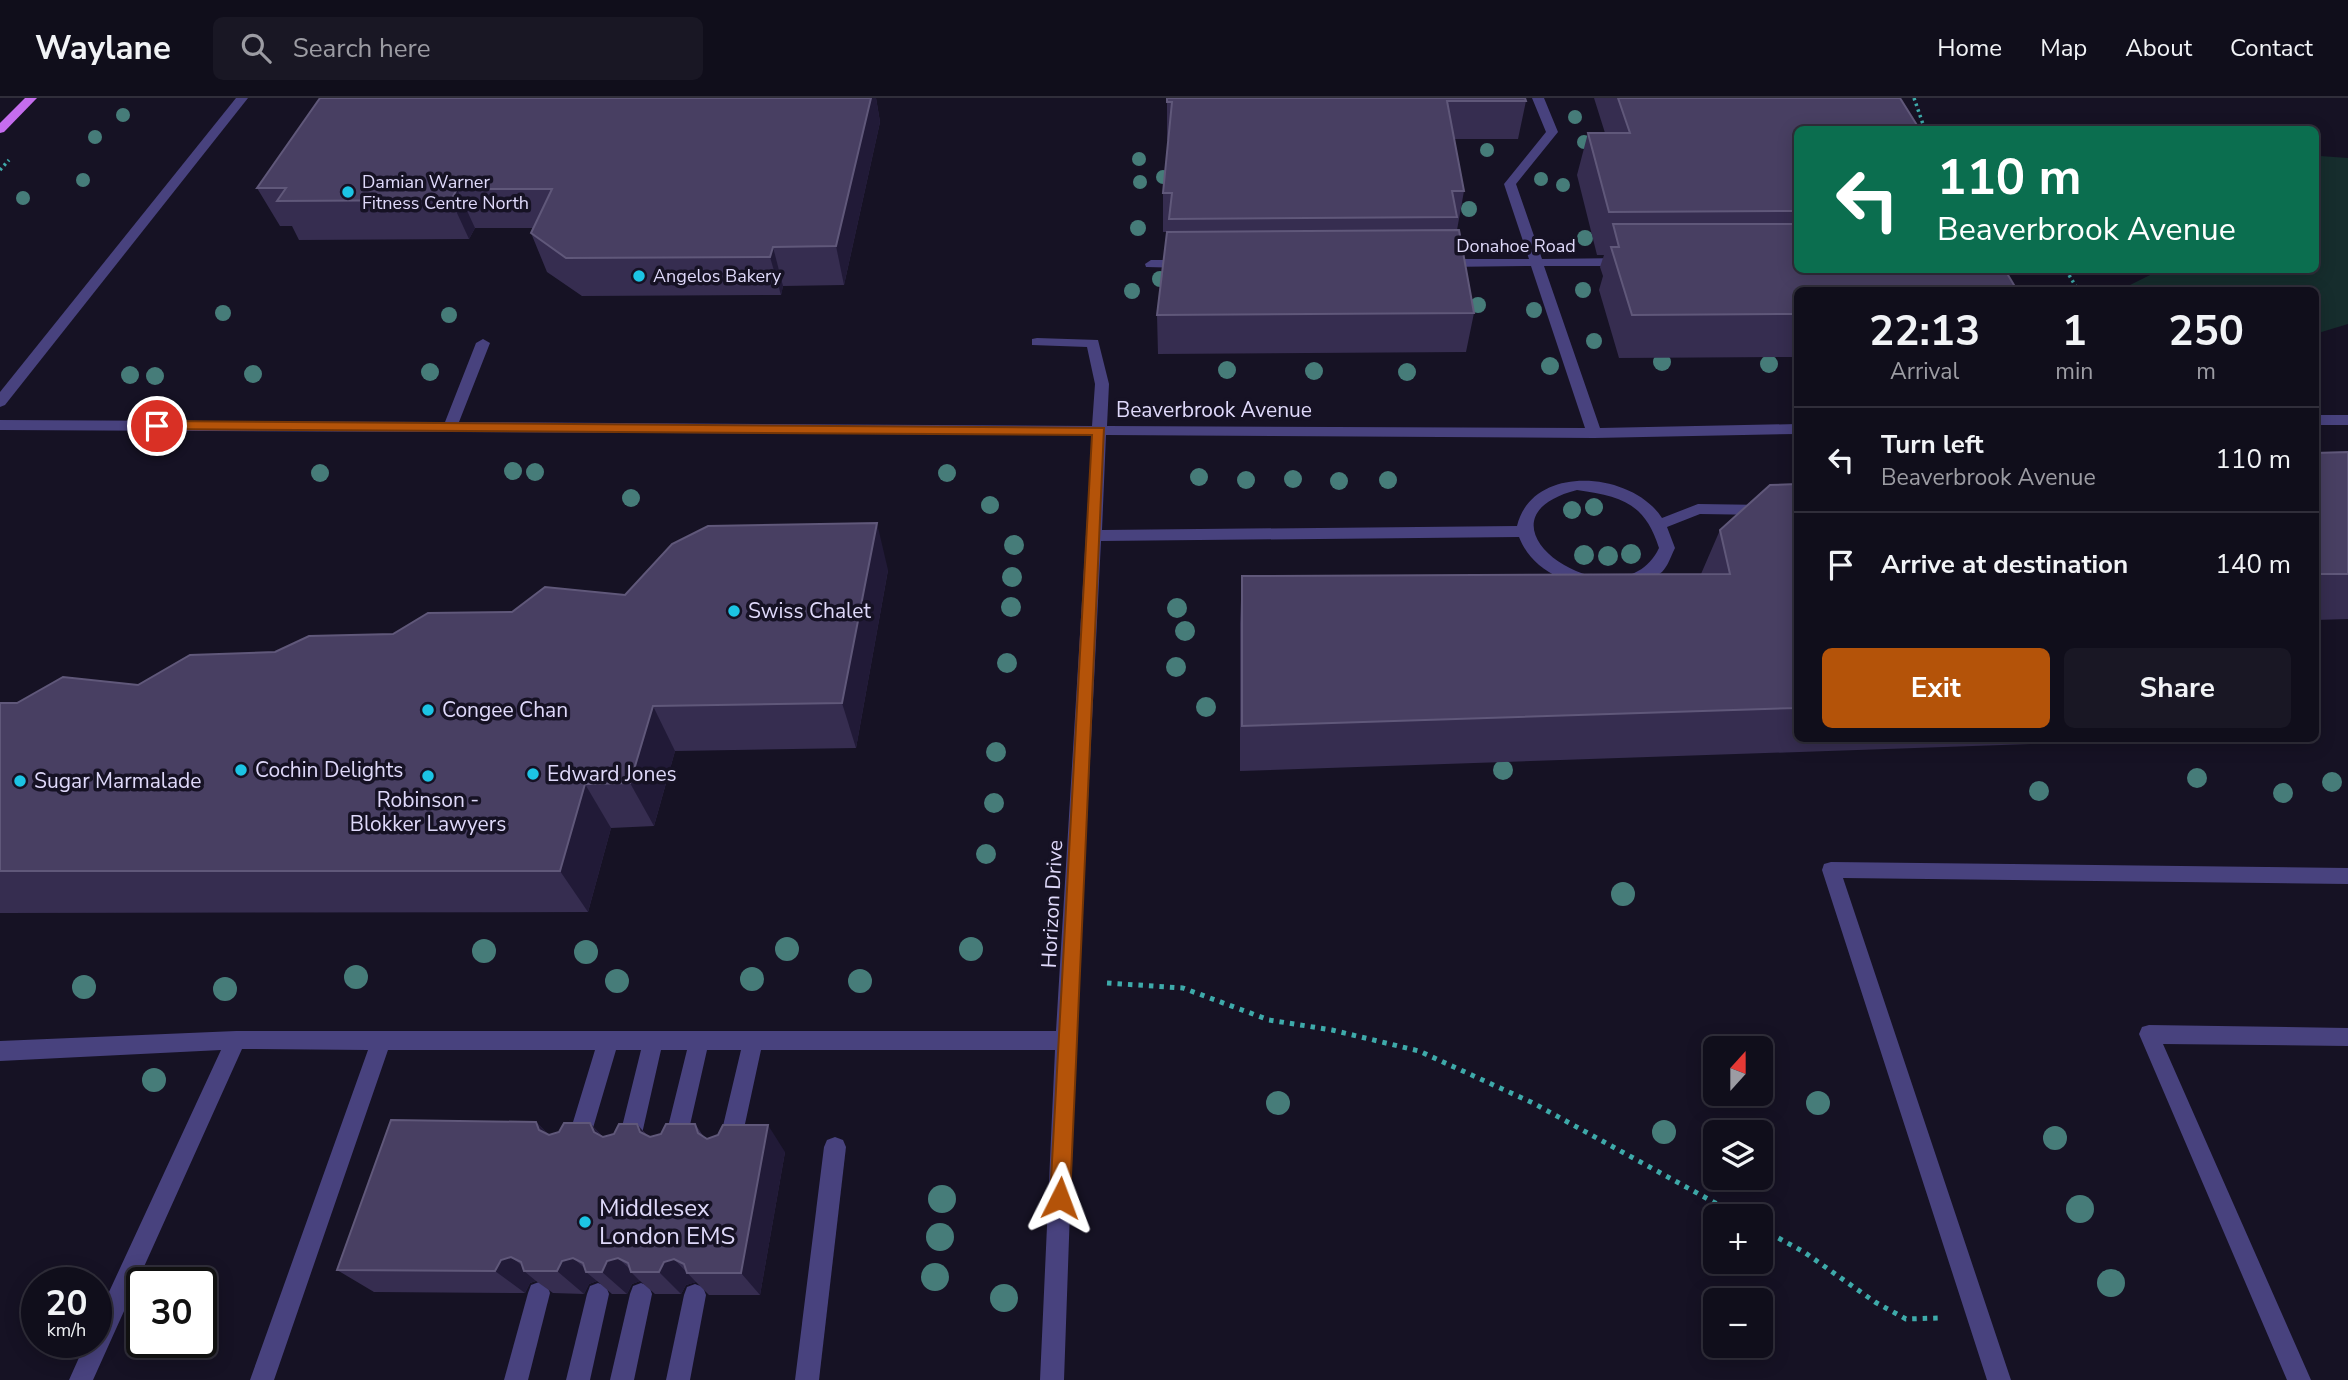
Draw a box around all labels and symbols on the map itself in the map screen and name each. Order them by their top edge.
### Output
place label: Damian Warner Fitness Centre North [362,170,529,215]
marker: Damian Warner Fitness Centre North [340,184,356,200]
street label: Donahoe Road [1456,234,1576,258]
place label: Angelos Bakery [653,264,782,288]
marker: Angelos Bakery [631,268,647,284]
pin [127,396,187,456]
street label: Beaverbrook Avenue [1116,396,1312,424]
place label: Swiss Chalet [748,597,871,625]
marker: Swiss Chalet [726,603,742,619]
place label: Congee Chan [442,696,568,724]
marker: Congee Chan [420,702,436,718]
place label: Cochin Delights [255,756,403,784]
place label: Edward Jones [547,760,677,788]
marker: Cochin Delights [233,762,249,778]
marker: Edward Jones [525,766,541,782]
place label: Sugar Marmalade [34,767,202,795]
marker: Robinson - Blokker Lawyers [420,768,436,784]
marker: Sugar Marmalade [12,773,28,789]
place label: Robinson - Blokker Lawyers [350,786,506,838]
street label: Horizon Drive [1035,839,1069,969]
north arrow [1703,1036,1773,1106]
position arrow [1023,1161,1097,1235]
place label: Middlesex London EMS [599,1192,735,1252]
marker: Middlesex London EMS [577,1214,593,1230]
speed limit sign: 30 [126,1267,217,1358]

